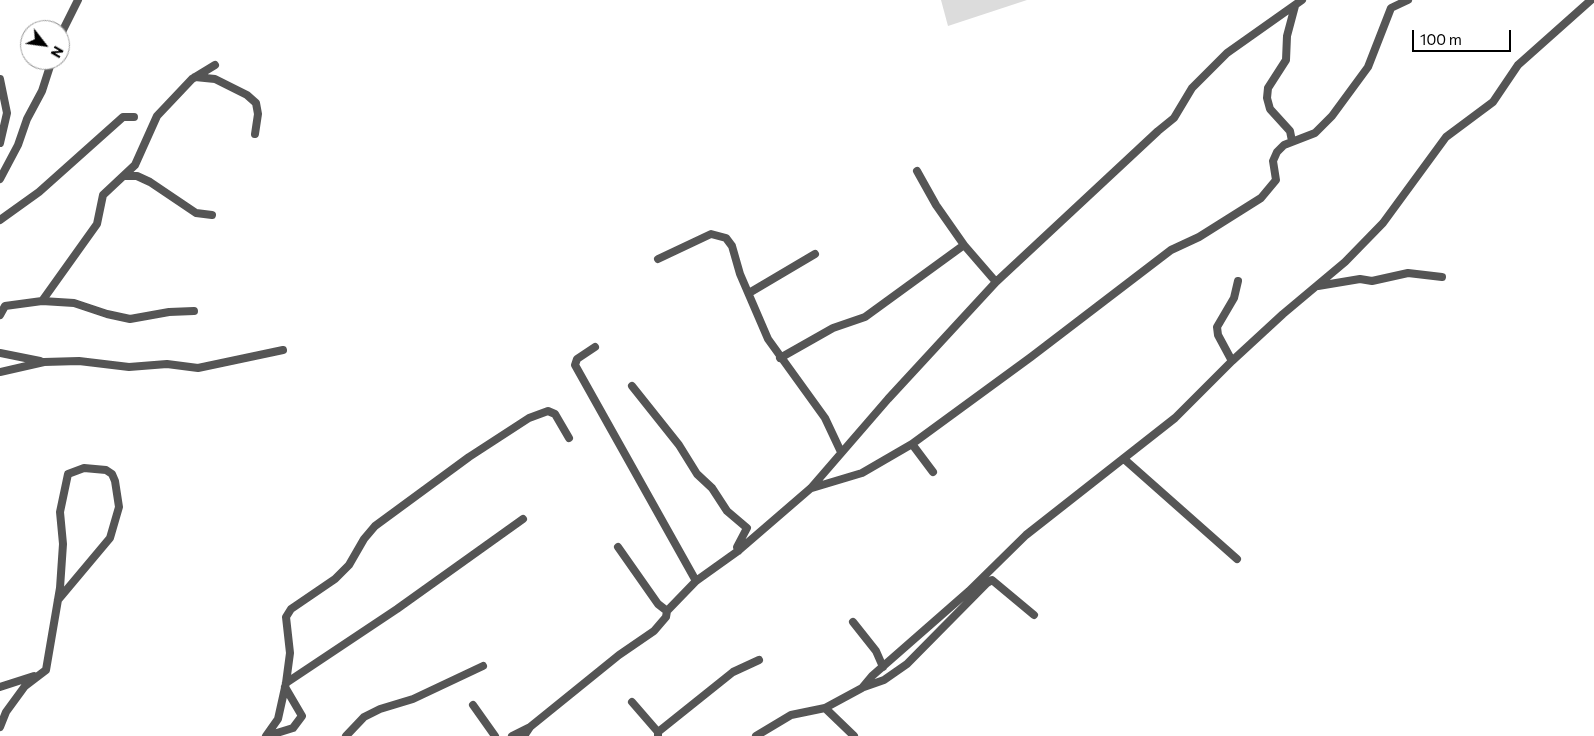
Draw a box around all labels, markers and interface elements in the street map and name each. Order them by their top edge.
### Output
north arrow [20,20,70,70]
scale bar [1414,20,1513,52]
text: 100 m [1420,30,1462,48]
text: N [48,43,68,61]

